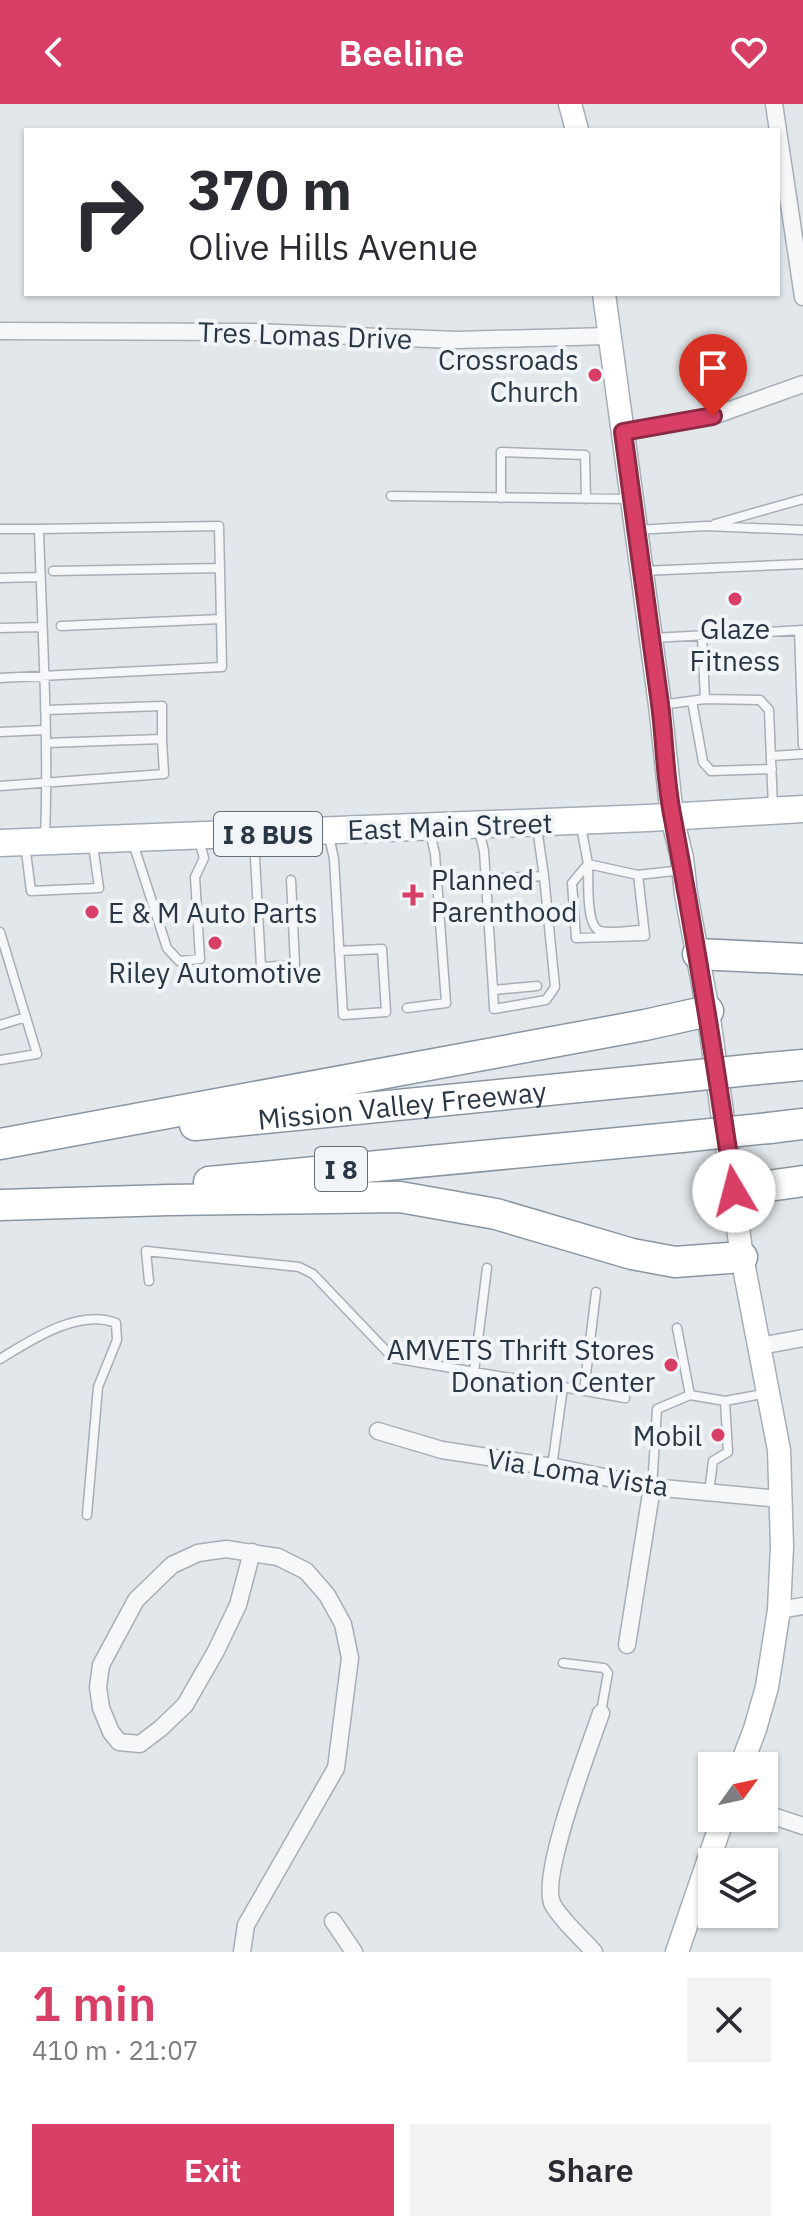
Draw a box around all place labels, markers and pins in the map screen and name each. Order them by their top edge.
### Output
pin [679,334,747,416]
place label: Crossroads Church [438,341,579,410]
marker: Crossroads Church [586,366,604,384]
marker: Glaze Fitness [726,590,744,608]
place label: Glaze Fitness [690,610,780,679]
place label: Planned Parenthood [431,861,577,930]
marker: Planned Parenthood [402,884,424,906]
place label: E & M Auto Parts [108,894,318,931]
marker: E & M Auto Parts [83,903,101,921]
marker: Riley Automotive [206,934,224,952]
place label: Riley Automotive [108,954,322,991]
place label: AMVETS Thrift Stores Donation Center [387,1331,655,1400]
marker: AMVETS Thrift Stores Donation Center [662,1356,680,1374]
place label: Mobil [633,1417,702,1454]
marker: Mobil [709,1426,727,1444]

